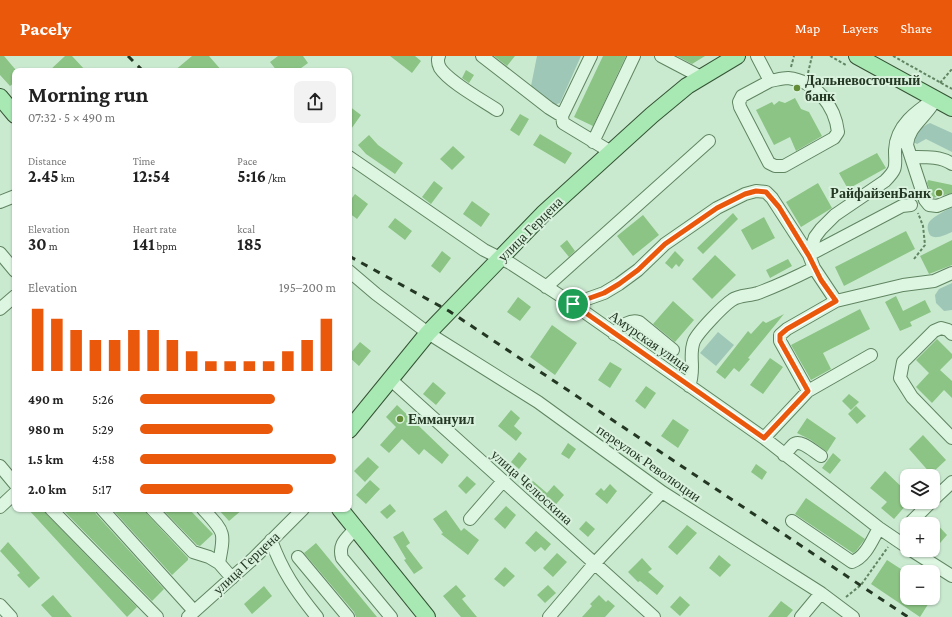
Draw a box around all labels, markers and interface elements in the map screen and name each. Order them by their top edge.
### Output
text: Pacely [20,18,72,39]
text: Map [795,20,820,36]
text: Layers [842,20,879,36]
text: Share [901,20,932,36]
place label: Дальневосточный банк [805,72,920,104]
button: share [294,81,336,123]
text: Morning run [28,82,148,107]
marker: Дальневосточный банк [792,83,802,93]
text: 07:32 · 5 × 490 m [28,110,115,125]
text: Distance [28,155,66,167]
text: Time [133,155,155,167]
text: Pace [237,155,257,167]
text: 2.45 [28,167,59,186]
text: 12:54 [133,167,170,186]
text: 5:16 [237,167,266,186]
text: km [59,172,75,184]
text: /km [266,172,286,184]
place label: РайфайзенБанк [830,185,932,201]
marker: РайфайзенБанк [934,188,944,198]
street label: улица Герцена [494,193,566,265]
text: Elevation [28,223,70,235]
text: Heart rate [133,223,177,235]
text: kcal [237,223,255,235]
text: 30 [28,235,47,254]
text: 141 [133,235,155,254]
text: 185 [237,235,262,254]
text: m [47,240,58,252]
text: bpm [155,240,177,252]
text: Elevation [28,280,77,295]
text: 195–200 m [279,280,336,295]
pin [556,287,590,321]
icon: arrive [562,293,584,315]
street label: Амурская улица [606,307,694,375]
text: 490 m [28,392,63,407]
text: 5:26 [92,392,114,407]
place label: Еммануил [408,411,474,427]
marker: Еммануил [395,414,405,424]
street label: переулок Революции [594,421,705,505]
text: 980 m [28,422,64,437]
text: 5:29 [92,422,114,437]
street label: улица Челюскина [488,446,577,528]
text: 1.5 km [28,452,63,467]
text: 4:58 [92,452,115,467]
map controls [900,469,940,605]
button: layers [900,469,940,509]
text: 2.0 km [28,482,66,497]
text: 5:17 [92,482,111,497]
button: + [900,517,940,557]
street label: улица Герцена [210,528,283,598]
button: − [900,565,940,605]

